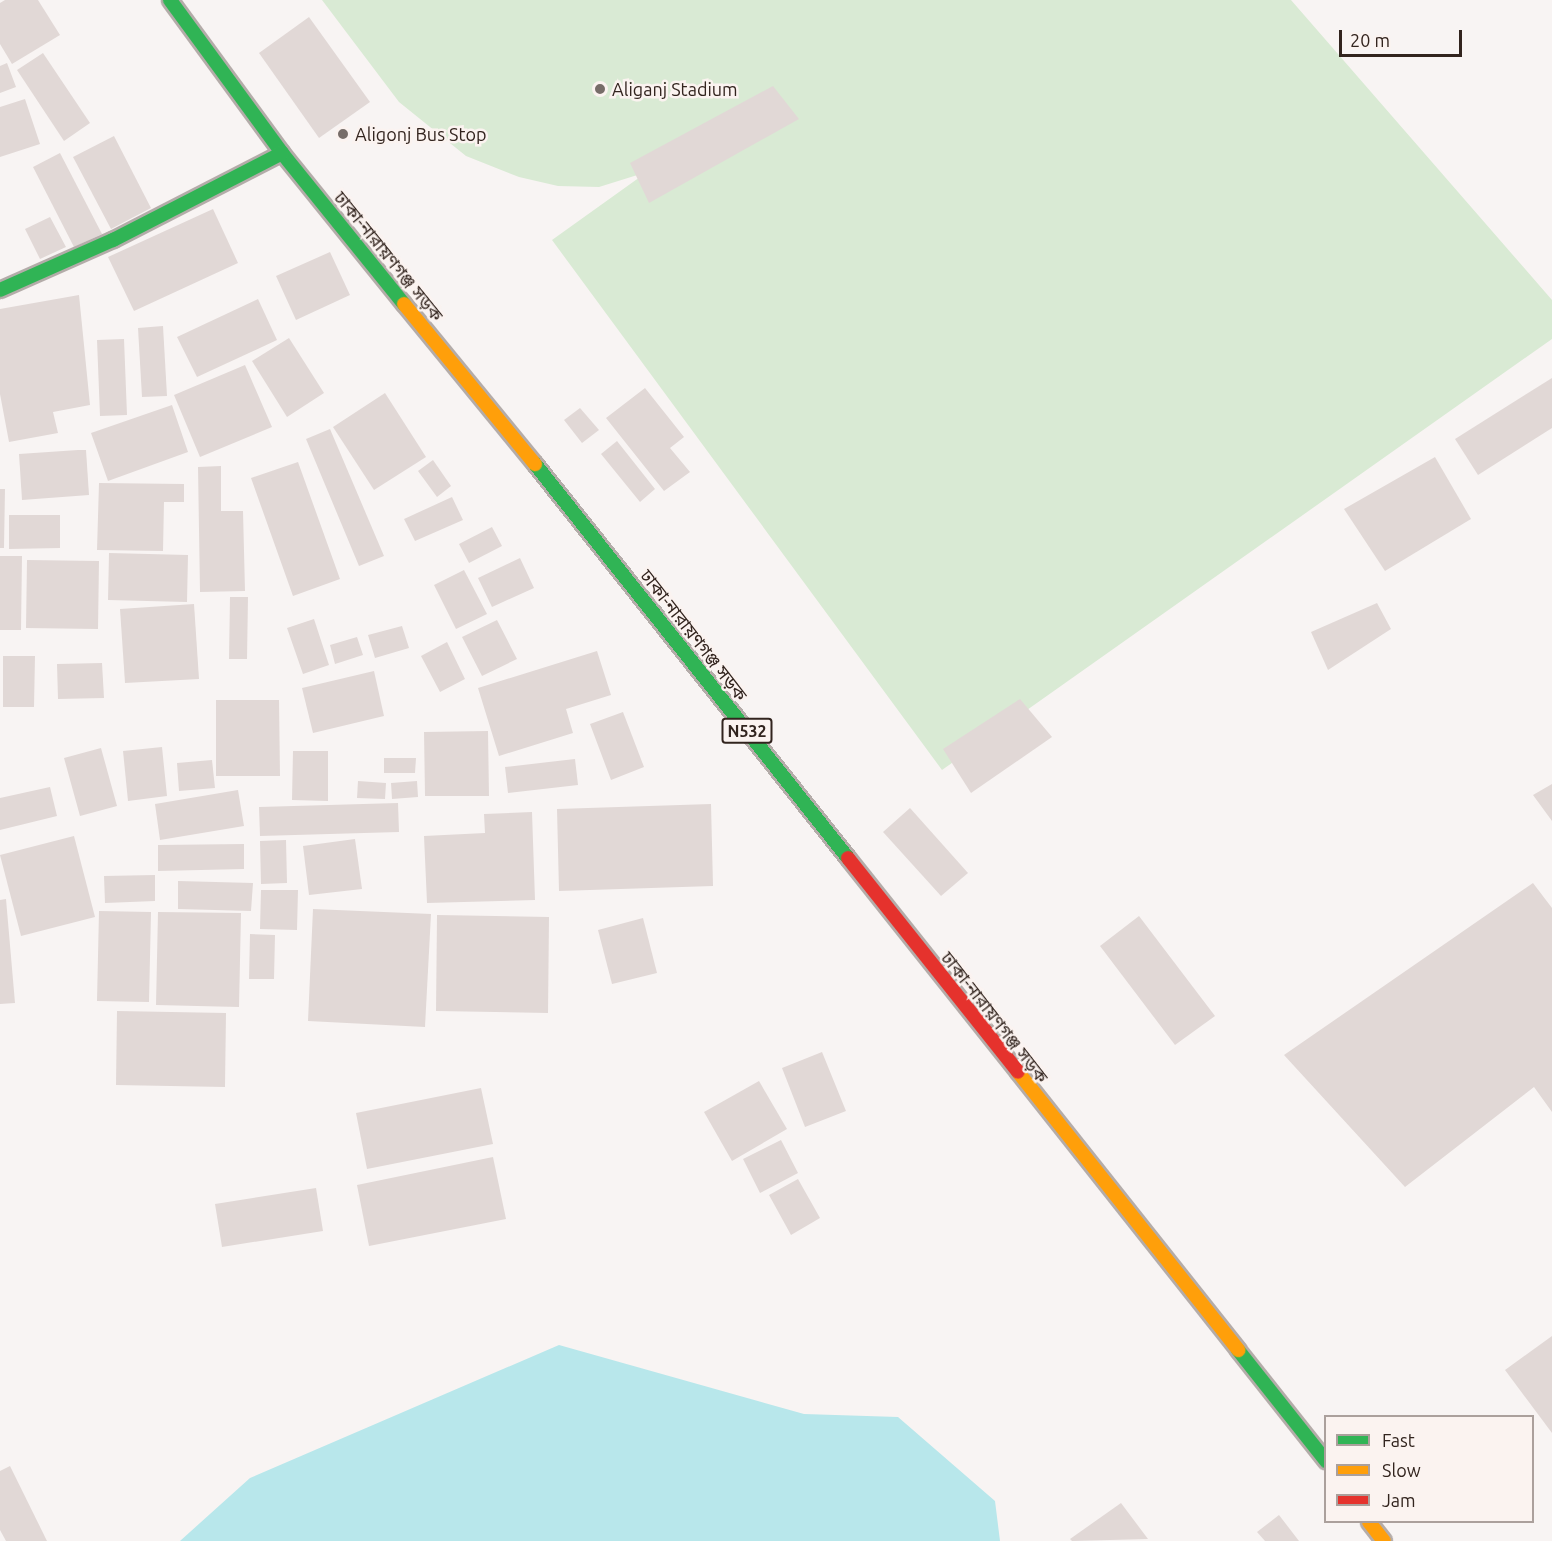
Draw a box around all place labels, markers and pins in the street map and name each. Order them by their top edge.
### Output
place label: Aliganj Stadium [612,78,738,100]
marker: Aliganj Stadium [593,82,607,96]
place label: Aligonj Bus Stop [355,123,487,145]
marker: Aligonj Bus Stop [336,127,350,141]

